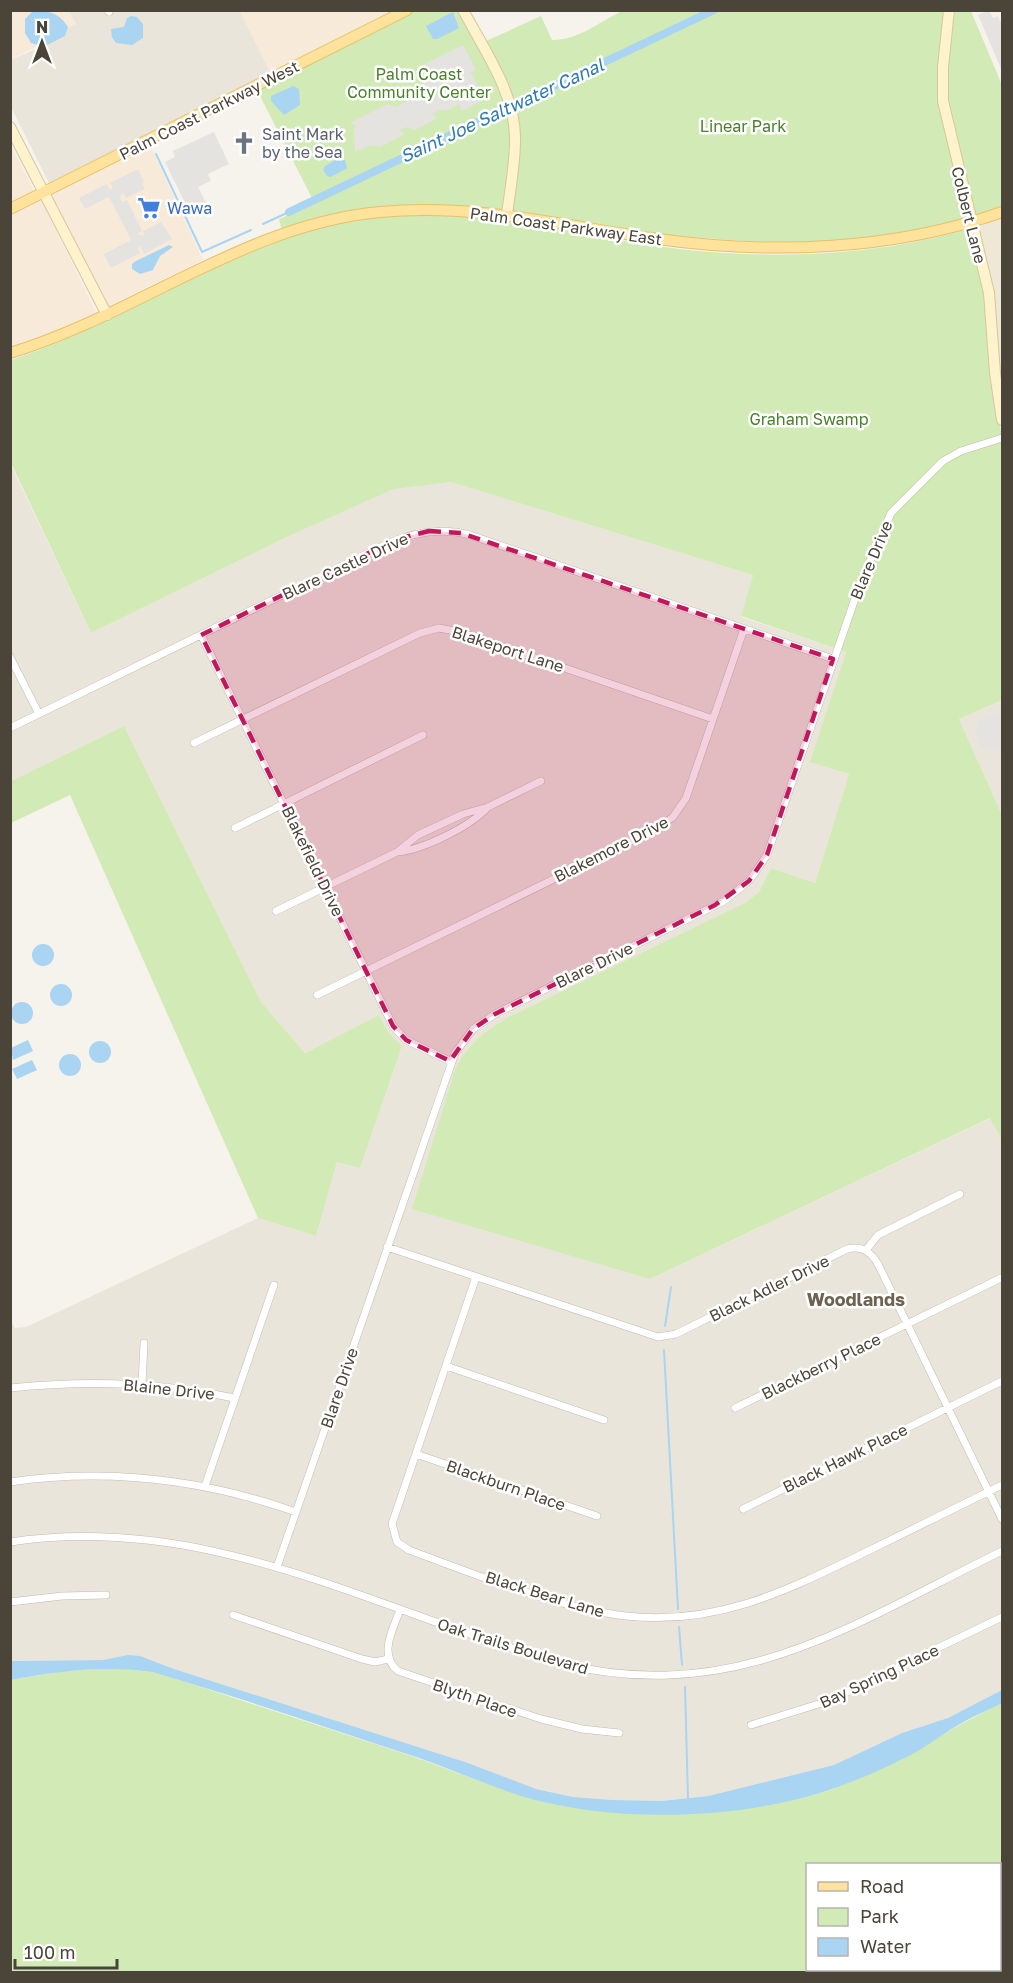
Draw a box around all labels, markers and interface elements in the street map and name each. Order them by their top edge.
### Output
north arrow [12,12,72,72]
text: N [36,17,48,37]
water label: Saint Joe Saltwater Canal [396,53,608,167]
street label: Palm Coast Parkway West [116,56,302,164]
park label: Palm Coast Community Center [347,64,491,102]
park label: Linear Park [700,116,786,136]
place label: Saint Mark by the Sea [262,124,344,162]
church icon: Saint Mark by the Sea [231,130,257,156]
street label: Colbert Lane [947,164,991,266]
supermarket icon: Wawa [136,195,162,221]
place label: Wawa [167,198,212,218]
street label: Palm Coast Parkway East [469,203,663,249]
park label: Graham Swamp [749,409,869,429]
street label: Blare Drive [845,517,897,603]
street label: Blare Castle Drive [279,528,411,604]
street label: Blakeport Lane [449,621,567,677]
street label: Blakefield Drive [278,802,348,920]
street label: Blakemore Drive [550,812,672,886]
street label: Blare Drive [552,938,636,992]
street label: Black Adler Drive [706,1250,832,1326]
district label: Woodlands [807,1288,905,1310]
street label: Blackberry Place [758,1328,884,1404]
street label: Blare Drive [316,1345,362,1431]
street label: Blaine Drive [122,1374,216,1404]
street label: Black Hawk Place [779,1419,911,1497]
street label: Blackburn Place [444,1455,568,1515]
street label: Black Bear Lane [483,1566,607,1622]
street label: Oak Trails Boulevard [435,1614,591,1678]
street label: Bay Spring Place [816,1640,942,1712]
street label: Blyth Place [430,1674,520,1722]
legend [806,1863,1001,1971]
text: Road [860,1875,904,1897]
text: Park [860,1905,899,1927]
scale bar [15,1932,117,1970]
text: Water [860,1935,911,1957]
text: 100 m [24,1941,75,1963]

